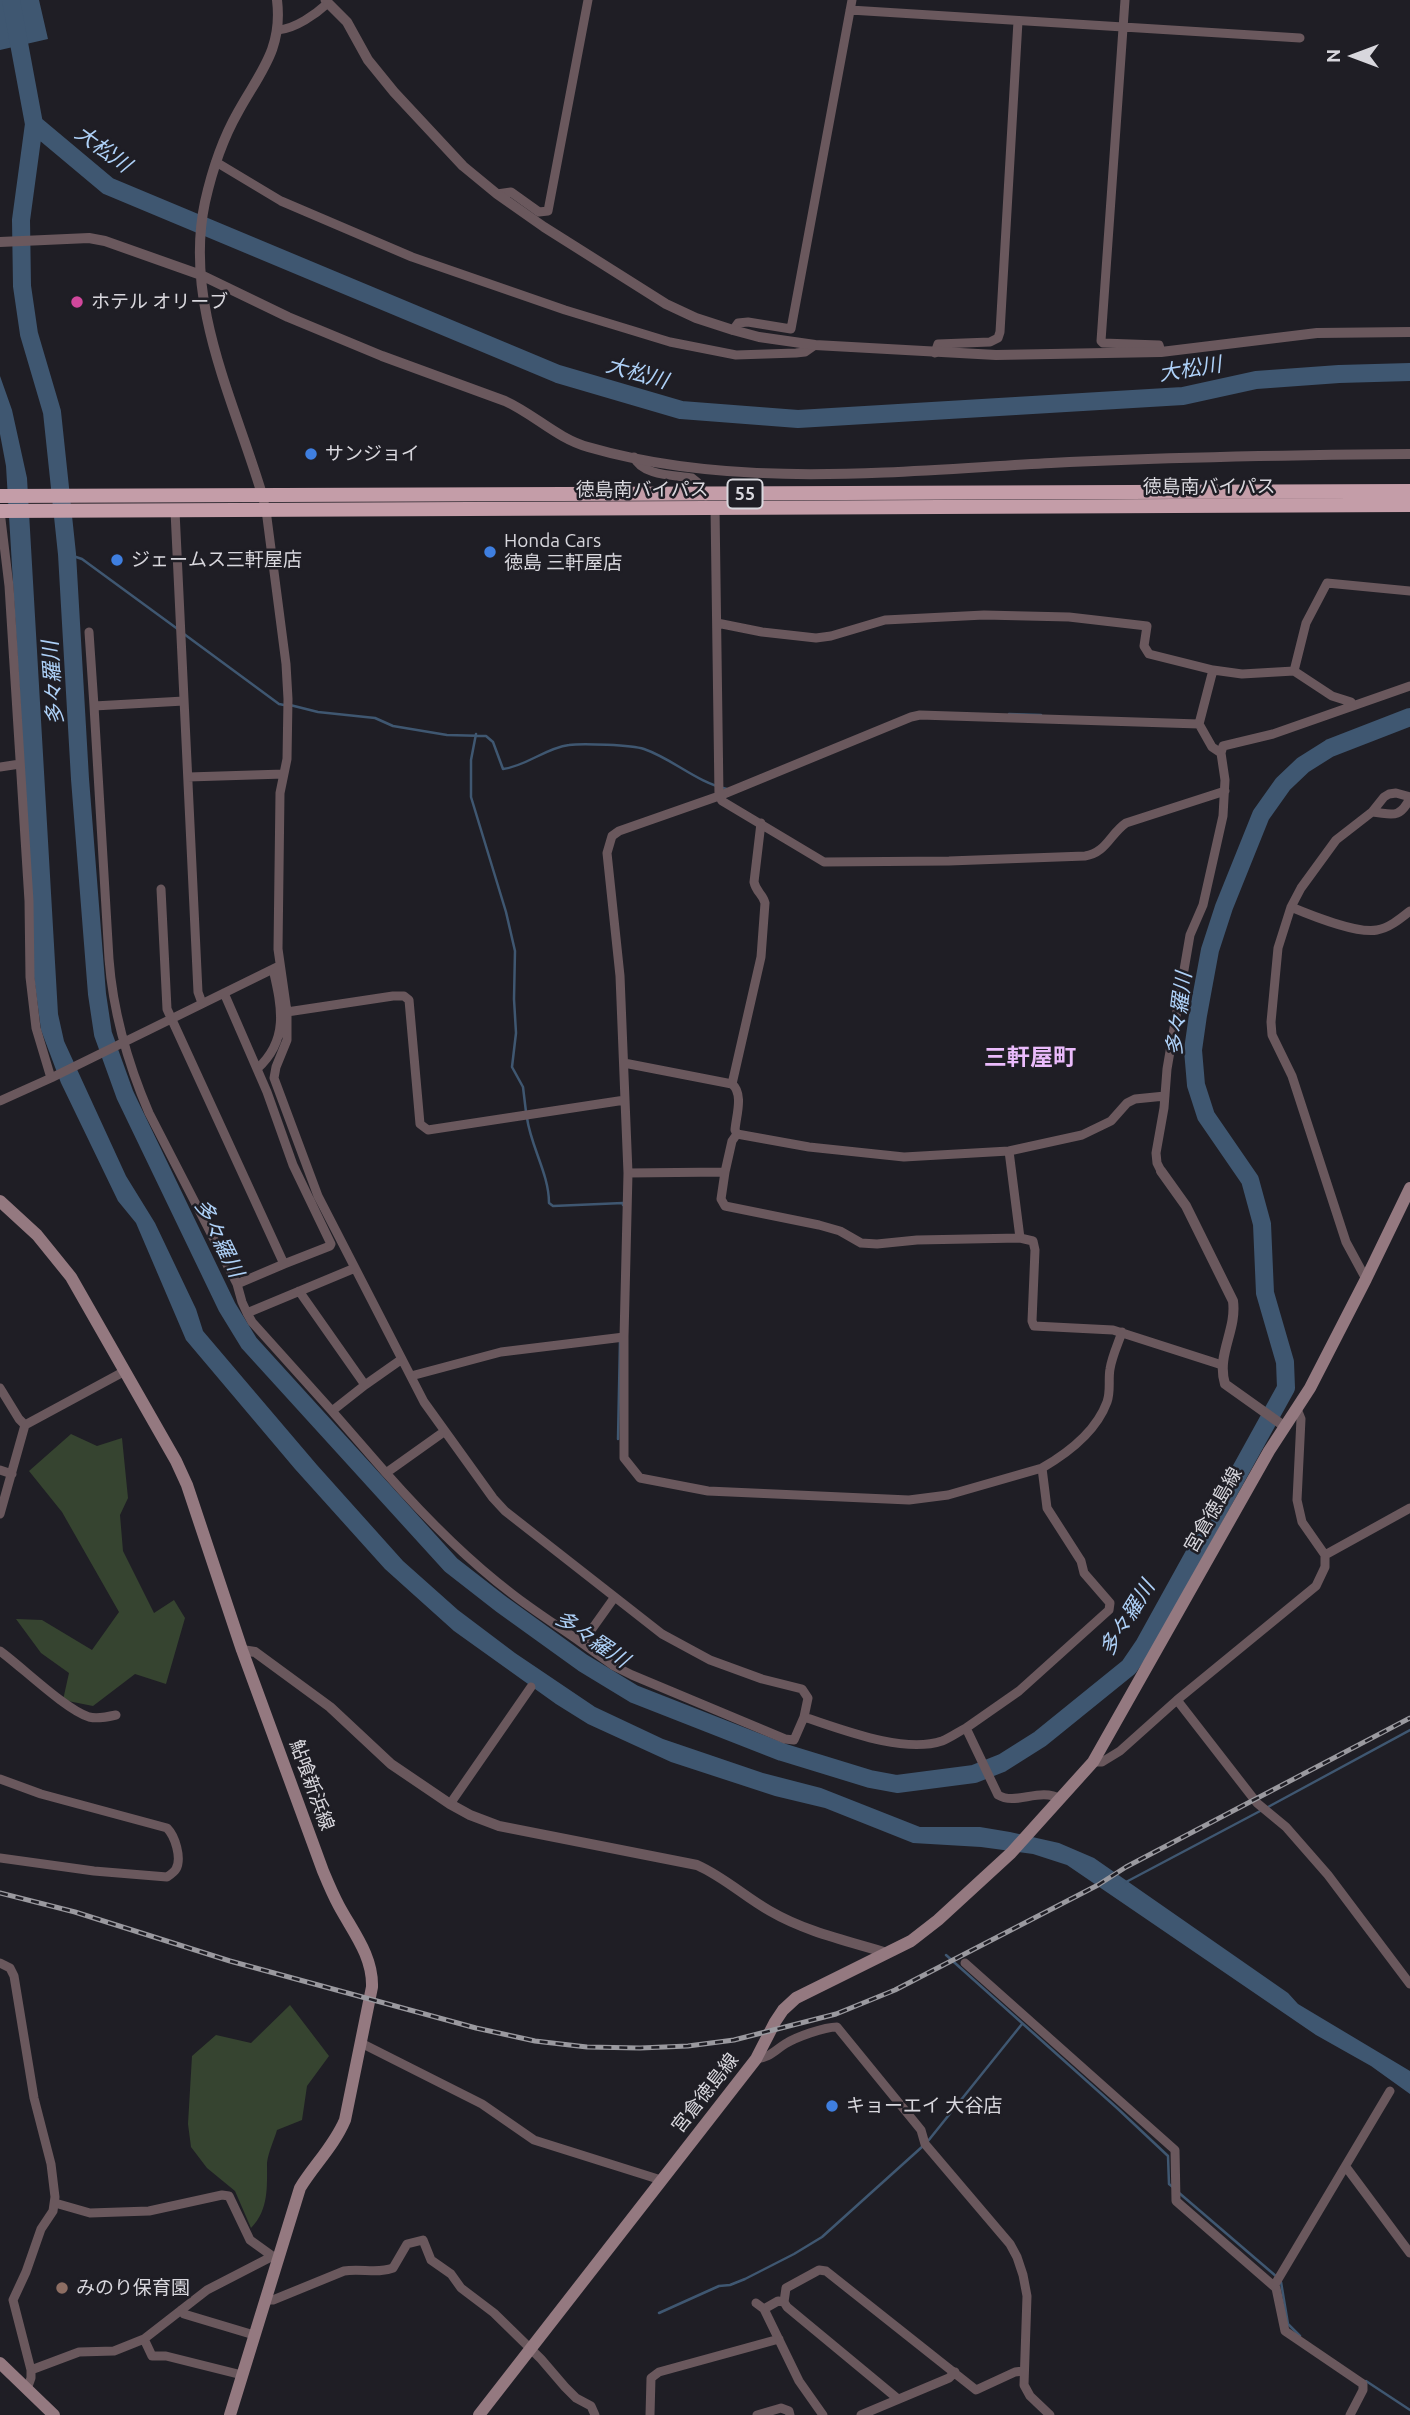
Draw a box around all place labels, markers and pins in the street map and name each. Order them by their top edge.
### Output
place label: ホテル オリーブ [91,291,228,313]
marker: ホテル オリーブ [69,294,85,310]
place label: サンジョイ [325,443,420,465]
marker: サンジョイ [303,446,319,462]
place label: Honda Cars 徳島 三軒屋店 [504,530,622,574]
marker: Honda Cars 徳島 三軒屋店 [482,544,498,560]
place label: ジェームス三軒屋店 [131,549,302,571]
marker: ジェームス三軒屋店 [109,552,125,568]
place label: キョーエイ 大谷店 [846,2095,1002,2117]
marker: キョーエイ 大谷店 [824,2098,840,2114]
place label: みのり保育園 [76,2277,190,2299]
marker: みのり保育園 [54,2280,70,2296]

